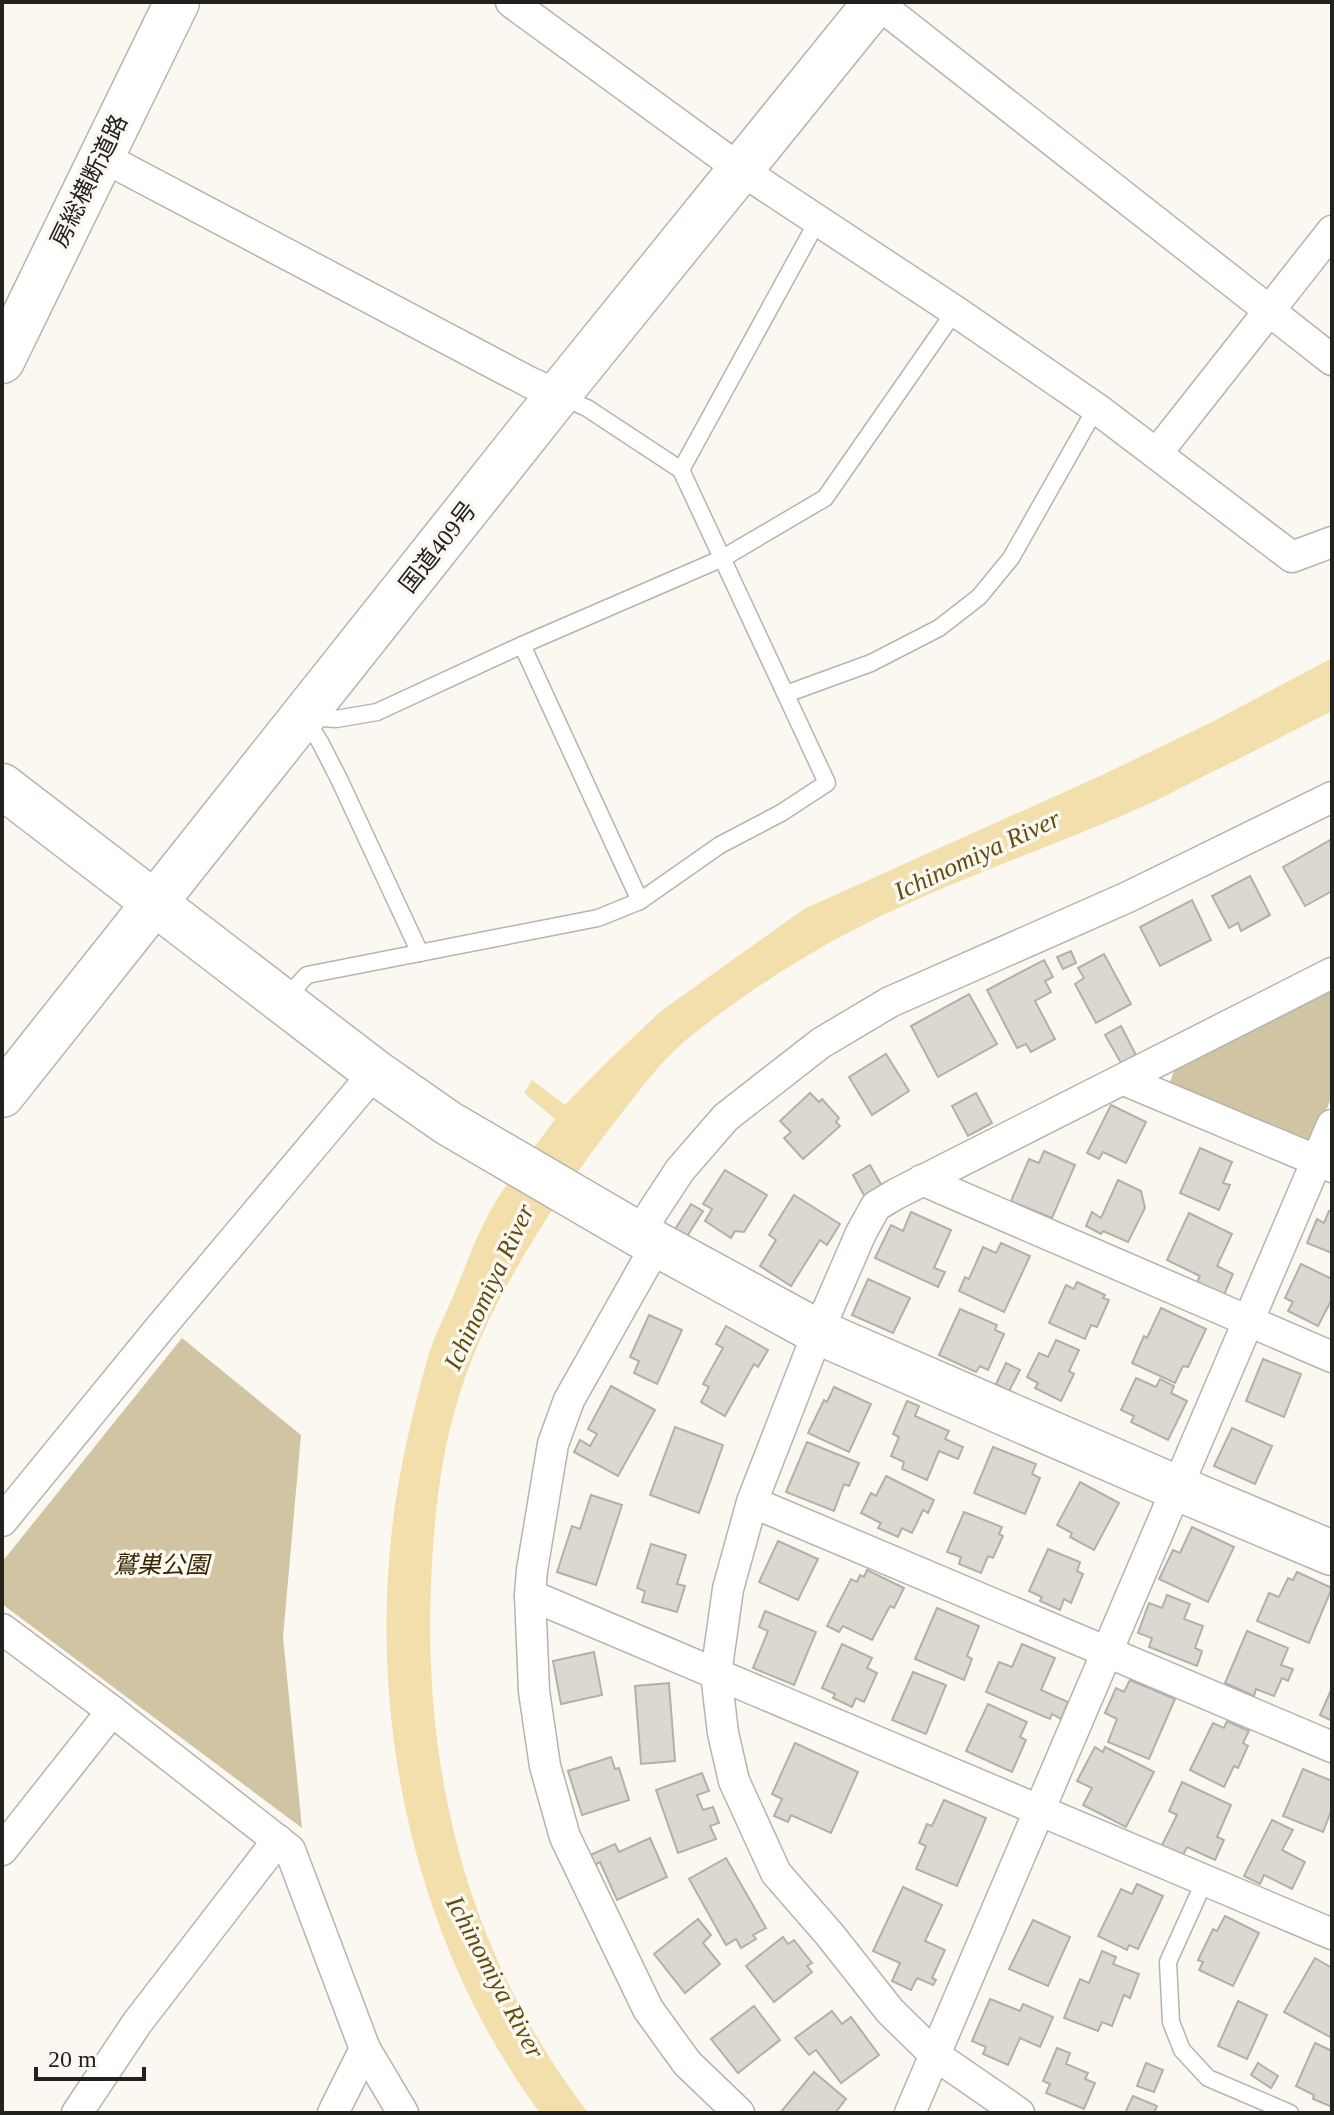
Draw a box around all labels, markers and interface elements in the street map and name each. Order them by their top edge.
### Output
street label: 房総横断道路 [46,111,132,251]
street label: 国道409号 [395,496,481,598]
water label: Ichinomiya River [889,803,1065,907]
water label: Ichinomiya River [437,1199,541,1375]
park label: 鷲巣公園 [113,1552,212,1578]
water label: Ichinomiya River [440,1890,550,2064]
scale bar [36,2031,144,2081]
text: 20 m [48,2046,97,2072]

